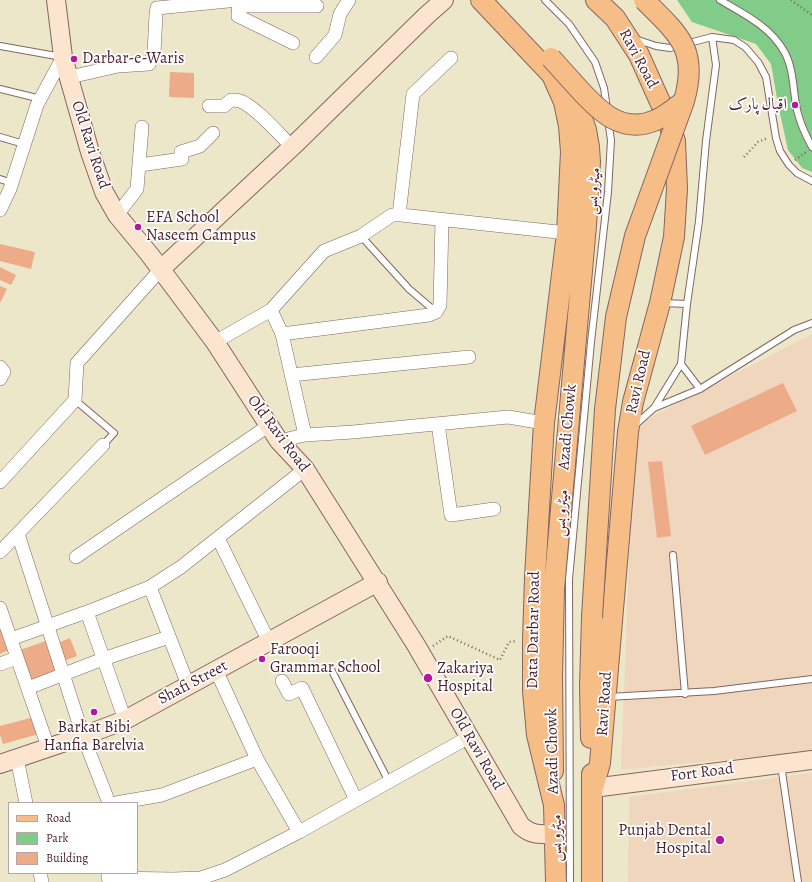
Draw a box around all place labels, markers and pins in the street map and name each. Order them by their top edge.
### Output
place label: Darbar-e-Waris [82,49,184,69]
marker: Darbar-e-Waris [69,54,79,64]
place label: اقبال پارک [728,95,787,115]
marker: اقبال پارک [790,100,800,110]
place label: EFA School Naseem Campus [146,208,256,246]
marker: EFA School Naseem Campus [133,222,143,232]
place label: Farooqi Grammar School [270,640,380,678]
marker: Farooqi Grammar School [257,654,267,664]
place label: Zakariya Hospital [437,659,494,697]
marker: Zakariya Hospital [422,672,434,684]
marker: Barkat Bibi Hanfia Barelvia [89,707,99,717]
place label: Barkat Bibi Hanfia Barelvia [43,718,145,756]
place label: Punjab Dental Hospital [618,821,711,859]
marker: Punjab Dental Hospital [714,834,726,846]

